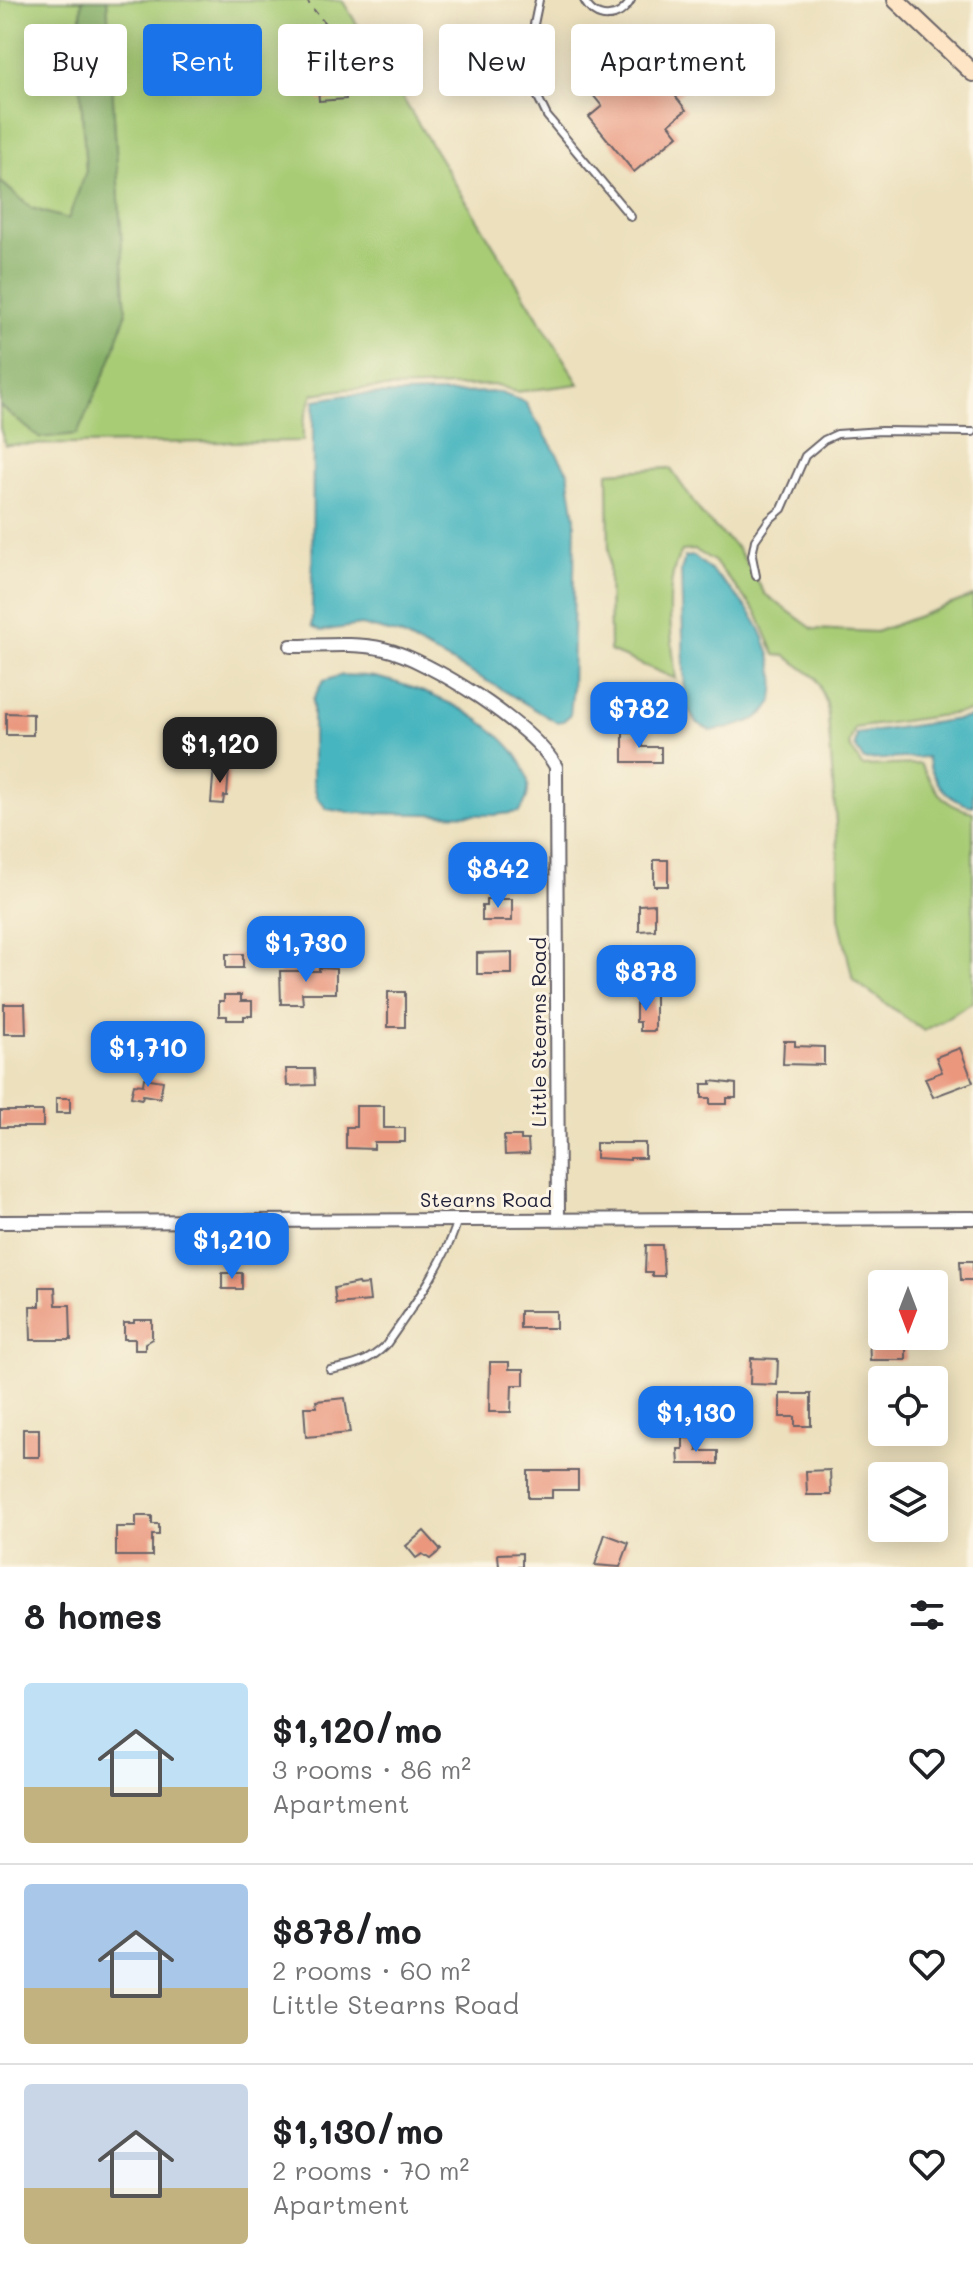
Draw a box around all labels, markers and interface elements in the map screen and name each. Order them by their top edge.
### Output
chip: Buy [24,24,127,96]
chip: Rent [143,24,262,96]
chip: Filters [278,24,423,96]
chip: New [439,24,555,96]
chip: Apartment [571,24,775,96]
pin: $782 [592,682,686,750]
text: $782 [608,691,670,725]
pin: $1,120 [155,717,285,785]
text: $1,120 [181,726,259,760]
pin: $842 [451,842,545,910]
text: $842 [466,851,530,885]
pin: $1,730 [241,916,371,984]
text: $1,730 [265,925,347,959]
street label: Little Stearns Road [525,937,551,1127]
pin: $878 [599,945,693,1013]
text: $878 [615,954,677,988]
pin: $1,710 [83,1021,213,1089]
text: $1,710 [109,1030,187,1064]
street label: Stearns Road [420,1186,552,1212]
pin: $1,210 [167,1213,297,1281]
text: $1,210 [193,1222,271,1256]
north arrow [868,1270,948,1350]
map controls [868,1270,948,1542]
button: locate [868,1366,948,1446]
pin: $1,130 [631,1386,761,1454]
text: $1,130 [656,1395,736,1429]
button: layers [868,1462,948,1542]
text: 8 homes [24,1593,162,1638]
icon: filters [905,1593,949,1637]
text: $1,120/mo [272,1707,442,1752]
icon: home [88,1715,184,1811]
icon: heart [905,1741,949,1785]
text: 3 rooms · 86 m² [272,1752,471,1786]
text: Apartment [272,1786,409,1820]
text: $878/mo [272,1908,422,1953]
icon: home [88,1916,184,2012]
icon: heart [905,1942,949,1986]
text: 2 rooms · 60 m² [272,1953,471,1987]
text: Little Stearns Road [272,1987,519,2021]
text: $1,130/mo [272,2108,443,2153]
icon: home [88,2116,184,2212]
icon: heart [905,2142,949,2186]
text: 2 rooms · 70 m² [272,2153,469,2187]
text: Apartment [272,2187,409,2221]

